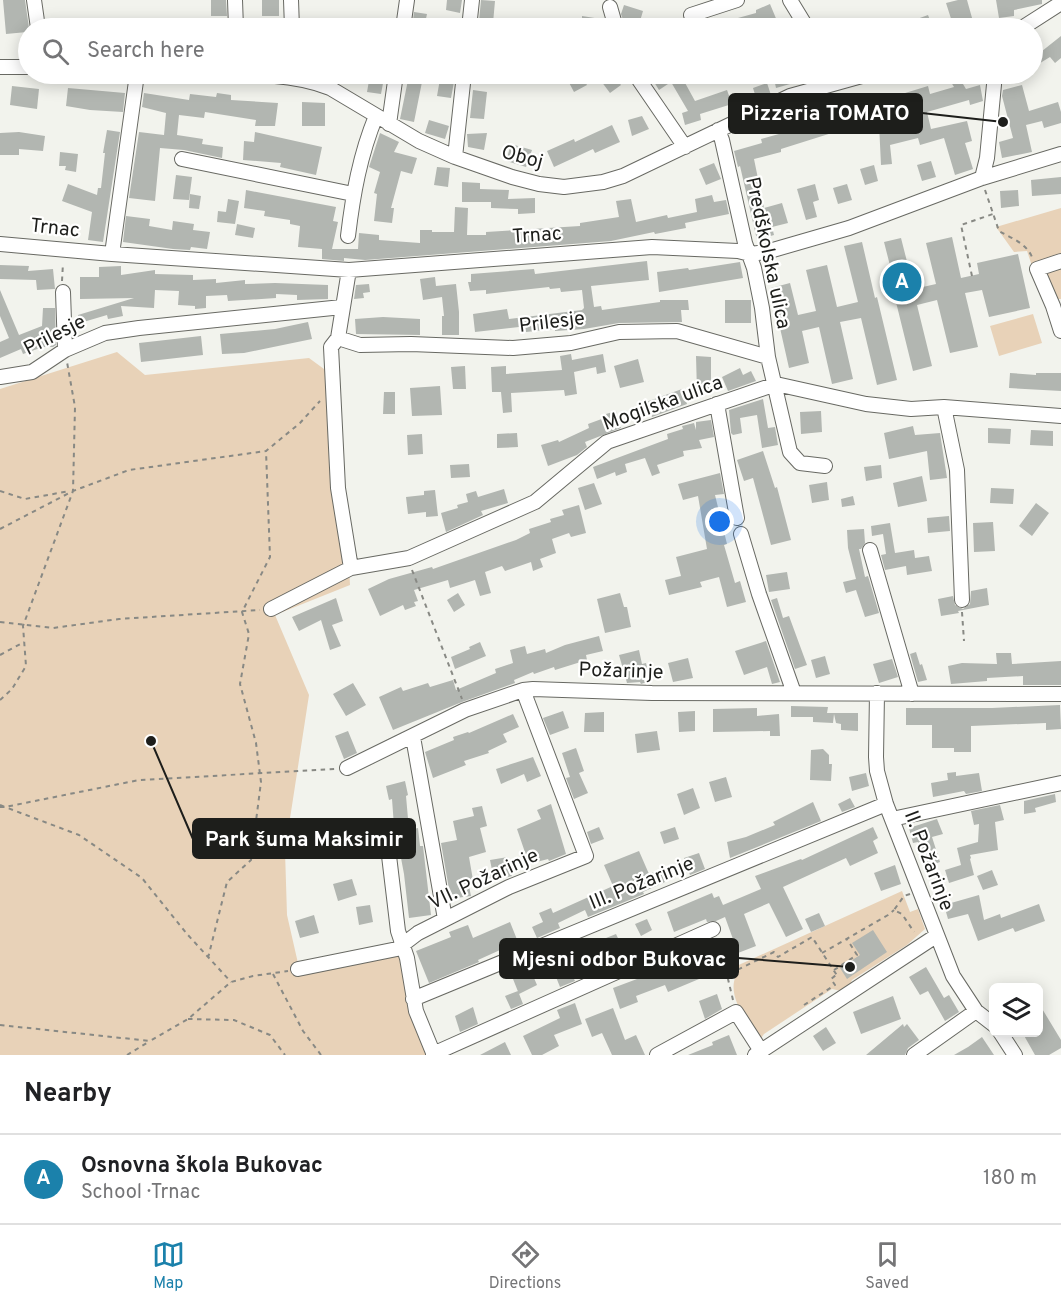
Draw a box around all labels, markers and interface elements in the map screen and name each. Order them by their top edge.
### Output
search box [18,18,1043,84]
icon: search [39,35,72,68]
text: Search here [87,38,205,65]
callout: Pizzeria TOMATO [729,94,922,133]
text: Pizzeria TOMATO [740,101,910,128]
street label: Oboj [498,140,546,176]
street label: Predškolska ulica [738,175,796,331]
street label: Trnac [29,213,81,245]
street label: Trnac [511,221,563,251]
pin: A [882,260,922,304]
street label: Prilesje [517,306,587,340]
street label: Prilesje [20,309,90,363]
street label: Mogilska ulica [599,370,727,438]
your location [705,507,734,536]
street label: Požarinje [578,658,664,686]
street label: II. Požarinje [897,807,959,915]
callout: Park šuma Maksimir [193,819,415,858]
text: Park šuma Maksimir [205,827,403,854]
street label: VII. Požarinje [425,843,543,917]
street label: III. Požarinje [586,851,698,917]
callout: Mjesni odbor Bukovac [500,939,738,978]
text: Mjesni odbor Bukovac [512,947,726,974]
map controls [989,983,1043,1037]
button: layers [989,983,1043,1037]
text: Nearby [24,1078,112,1111]
text: Osnovna škola Bukovac [81,1153,323,1180]
text: A [36,1166,51,1192]
text: 180 m [983,1166,1037,1192]
text: School · Trnac [81,1180,200,1206]
tab: Map [152,1238,185,1294]
tab: Directions [489,1238,561,1294]
tab: Saved [865,1238,909,1294]

